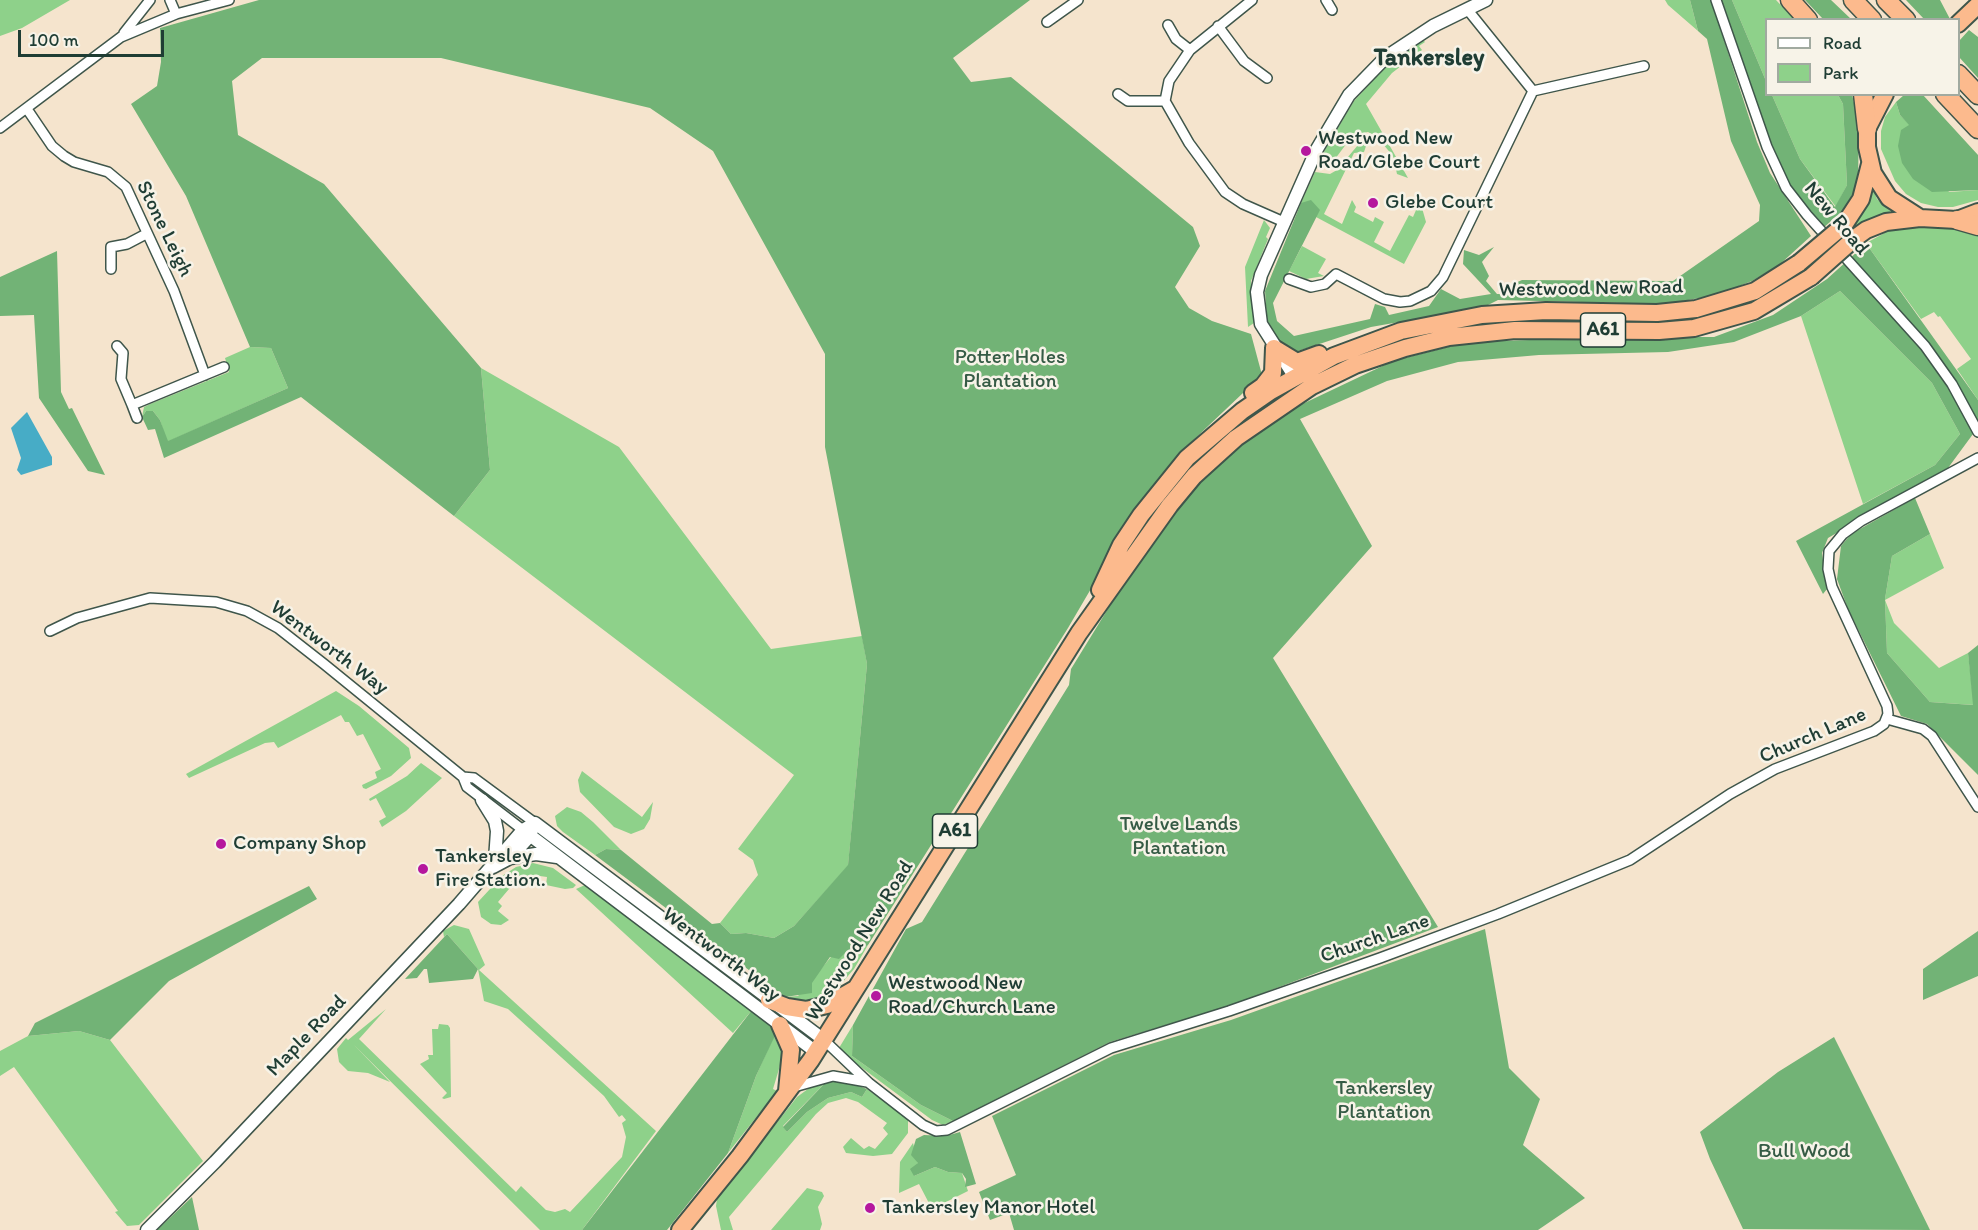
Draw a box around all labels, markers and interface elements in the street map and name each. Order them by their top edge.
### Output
scale bar [21,18,166,56]
legend [1765,18,1960,96]
text: 100 m [29,29,79,51]
text: Road [1823,32,1862,54]
district label: Tankersley [1374,45,1484,73]
text: Park [1823,62,1858,84]
place label: Westwood New Road/Glebe Court [1318,126,1480,176]
marker: Westwood New Road/Glebe Court [1299,144,1313,158]
street label: Stone Leigh [130,177,198,281]
street label: New Road [1798,177,1874,261]
place label: Glebe Court [1385,190,1493,216]
marker: Glebe Court [1366,196,1380,210]
street label: Westwood New Road [1498,275,1684,303]
road number: A61 [1580,313,1626,347]
park label: Potter Holes Plantation [955,345,1065,395]
street label: Wentworth Way [265,595,393,701]
street label: Church Lane [1756,702,1870,770]
park label: Twelve Lands Plantation [1120,812,1238,862]
road number: A61 [932,814,978,848]
place label: Company Shop [233,831,366,857]
marker: Company Shop [214,837,228,851]
place label: Tankersley Fire Station. [435,844,546,894]
street label: Westwood New Road [800,856,920,1026]
marker: Tankersley Fire Station. [416,862,430,876]
street label: Wentworth Way [657,902,785,1008]
street label: Church Lane [1317,909,1433,969]
place label: Westwood New Road/Church Lane [888,971,1056,1021]
marker: Westwood New Road/Church Lane [869,989,883,1003]
street label: Maple Road [262,990,352,1082]
park label: Tankersley Plantation [1336,1076,1432,1126]
park label: Bull Wood [1758,1139,1850,1165]
place label: Tankersley Manor Hotel [882,1195,1095,1221]
marker: Tankersley Manor Hotel [863,1201,877,1215]

